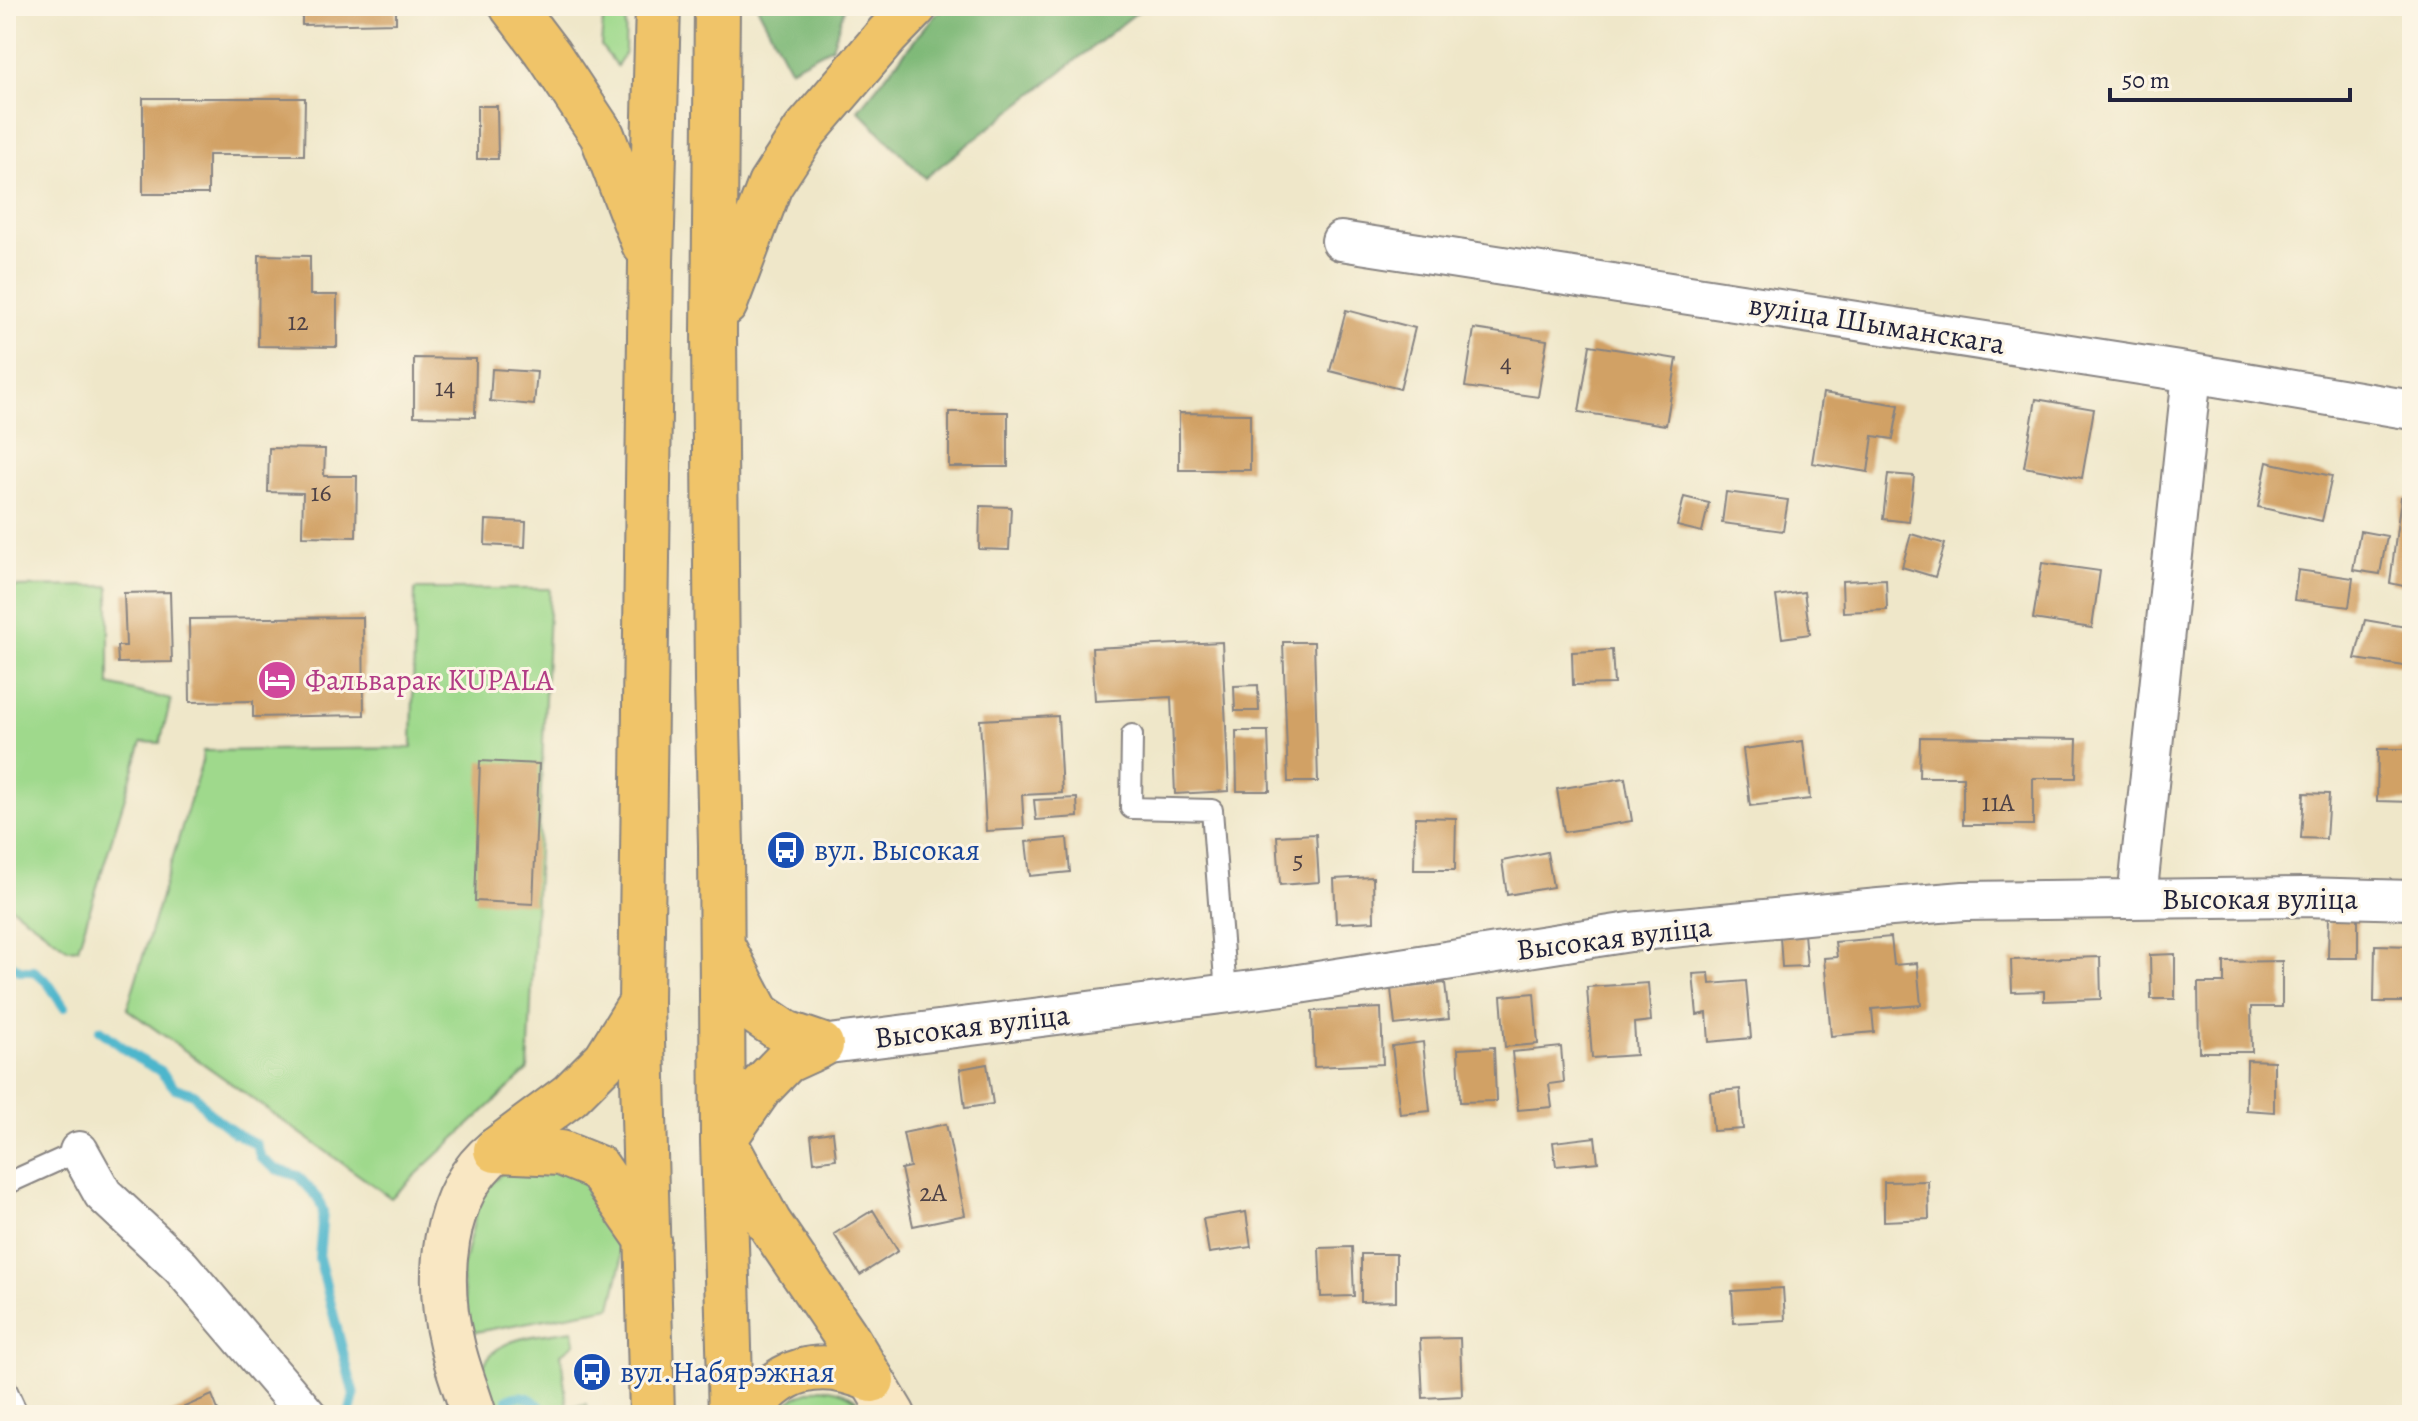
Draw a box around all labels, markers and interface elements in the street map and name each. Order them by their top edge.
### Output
scale bar [2110,52,2350,102]
text: 50 m [2122,64,2170,96]
street label: вуліца Шыманскага [1746,284,2008,364]
house number: 12 [287,304,309,339]
house number: 4 [1500,346,1512,381]
house number: 14 [435,370,456,405]
house number: 16 [311,475,331,510]
hotel icon: Фальварак KUPALA [256,659,298,701]
place label: Фальварак KUPALA [305,660,554,700]
house number: 11А [1982,785,2015,820]
bus stop icon: вул. Высокая [765,829,807,871]
place label: вул. Высокая [814,830,980,870]
house number: 5 [1292,842,1304,877]
street label: Высокая вуліца [2162,879,2358,919]
street label: Высокая вуліца [1514,906,1714,970]
street label: Высокая вуліца [872,994,1072,1058]
house number: 2А [919,1175,948,1210]
bus stop icon: вул.Набярэжная [571,1351,613,1393]
place label: вул.Набярэжная [620,1352,835,1392]

